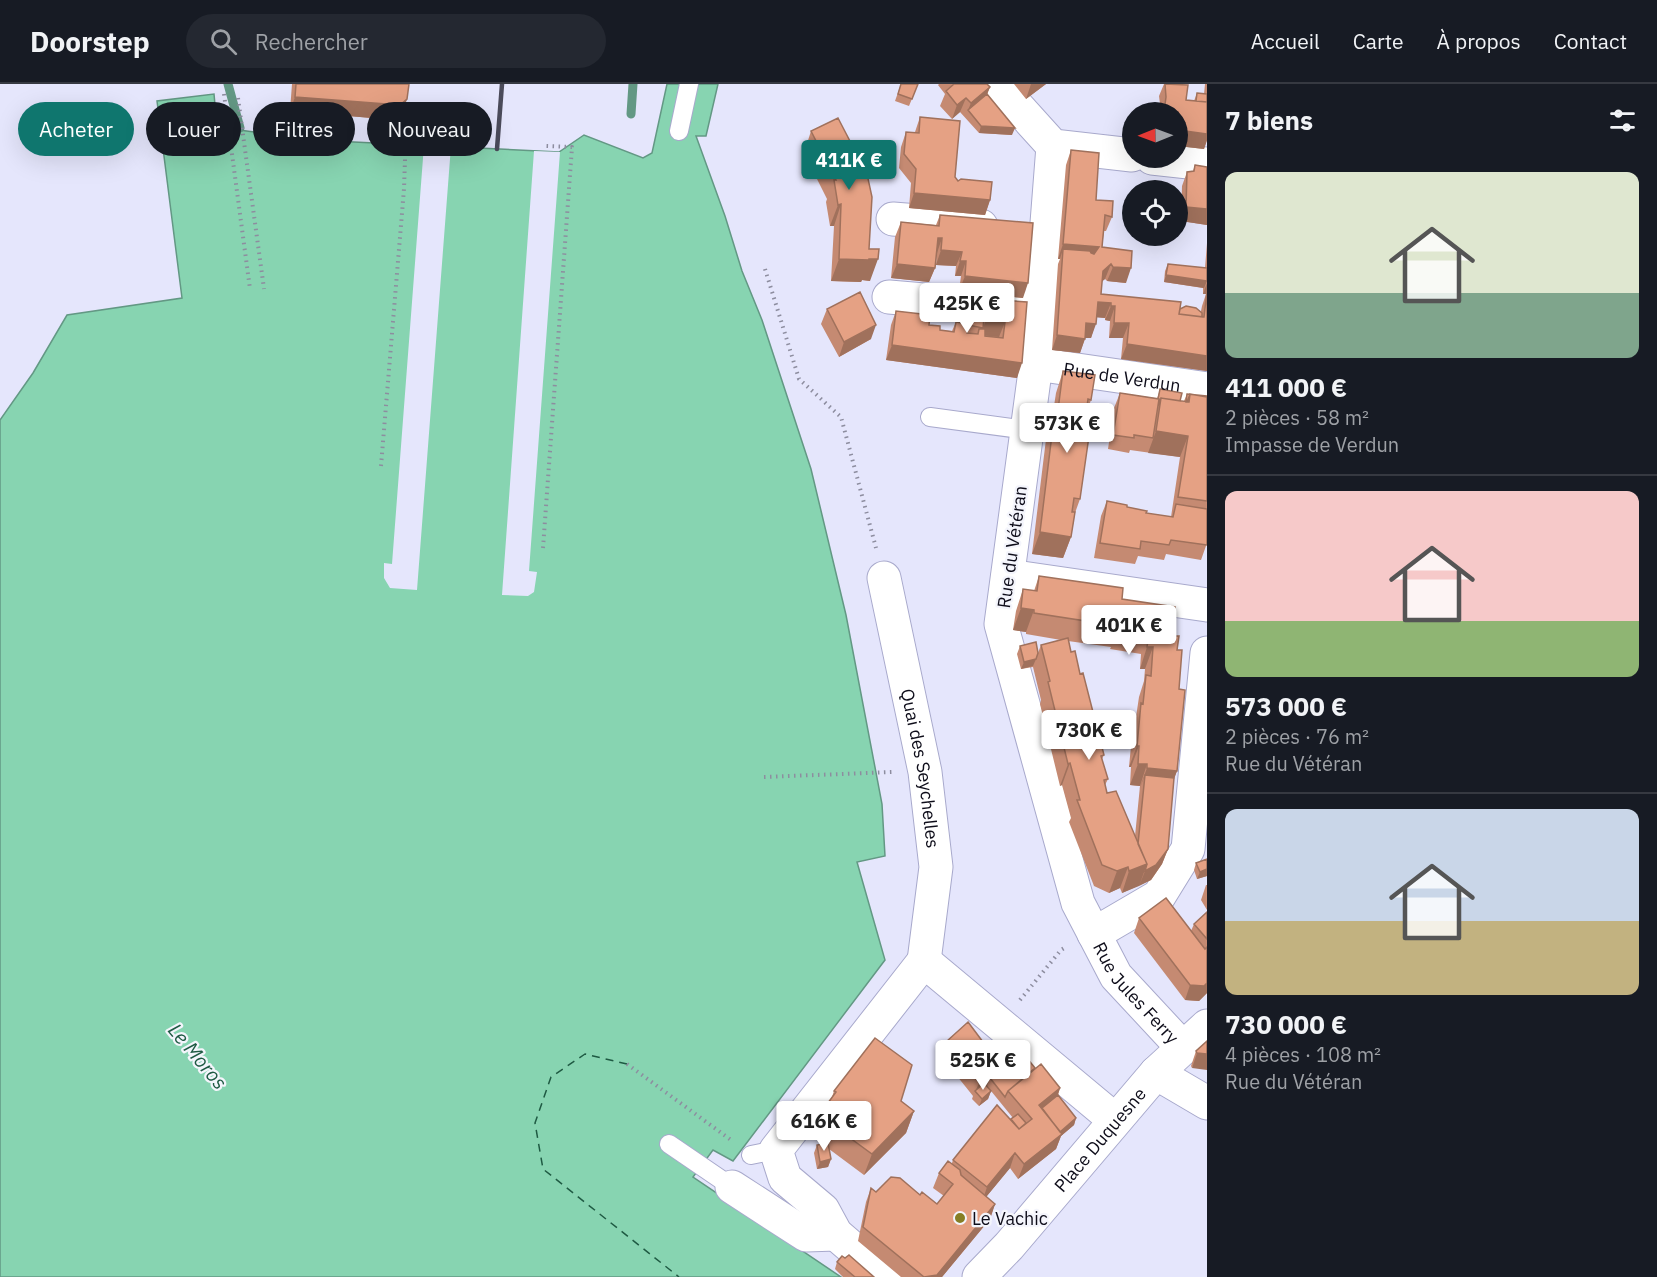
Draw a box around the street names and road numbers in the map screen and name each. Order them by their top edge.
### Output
street label: Rue de Verdun [1062,357,1182,397]
street label: Rue du Vétéran [992,484,1032,610]
street label: Quai des Seychelles [896,686,945,849]
street label: Rue Jules Ferry [1089,938,1184,1048]
street label: Place Duquesne [1049,1082,1151,1197]

